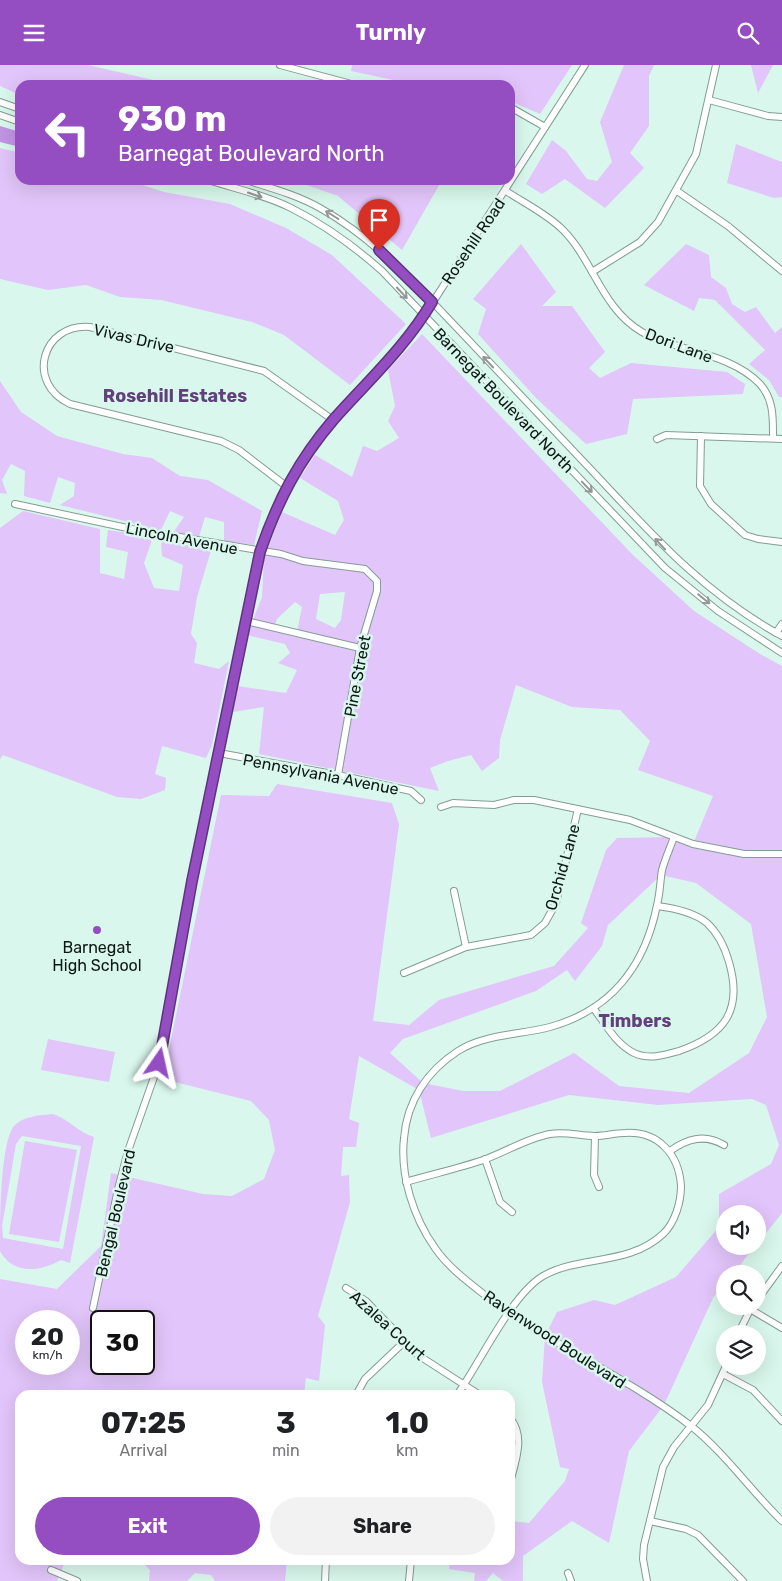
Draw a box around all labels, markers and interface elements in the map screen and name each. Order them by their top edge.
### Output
icon: menu [20,19,48,47]
text: Turnly [356,19,426,46]
icon: search [734,19,762,47]
text: 930 m [118,98,227,140]
icon: left [35,100,100,165]
text: Barnegat Boulevard North [118,140,385,167]
one-way arrow [246,191,262,200]
street label: Rosehill Road [438,195,509,288]
pin [358,199,400,250]
icon: arrive [365,206,393,234]
one-way arrow [325,210,339,220]
one-way arrow [396,286,408,299]
street label: Vivas Drive [92,320,176,357]
street label: Barnegat Boulevard North [429,324,578,477]
street label: Dori Lane [642,324,715,367]
one-way arrow [482,355,494,368]
district label: Rosehill Estates [103,385,247,407]
one-way arrow [581,480,593,493]
street label: Lincoln Avenue [124,518,240,559]
one-way arrow [654,537,666,550]
one-way arrow [697,594,710,605]
street label: Pine Street [340,634,375,719]
street label: Pennsylvania Avenue [241,750,401,799]
street label: Orchid Lane [541,822,584,913]
marker: Barnegat High School [91,924,103,936]
place label: Barnegat High School [52,938,142,975]
district label: Timbers [599,1010,672,1032]
position arrow [132,1036,184,1088]
street label: Bengal Boulevard [92,1147,139,1279]
map controls [716,1205,766,1375]
button: sound [716,1205,766,1255]
button: search [716,1265,766,1315]
street label: Azalea Court [346,1286,429,1364]
street label: Ravenwood Boulevard [480,1286,629,1392]
speed limit sign: 30 [90,1310,155,1375]
text: 20 [31,1322,64,1351]
button: layers [716,1325,766,1375]
text: km/h [33,1348,62,1362]
text: 07:25 [101,1405,186,1441]
text: 3 [276,1405,296,1441]
text: 1.0 [386,1405,429,1441]
text: Arrival [119,1441,167,1460]
text: min [272,1441,300,1460]
text: km [396,1441,419,1460]
button: Exit [35,1497,260,1555]
button: Share [270,1497,495,1555]

